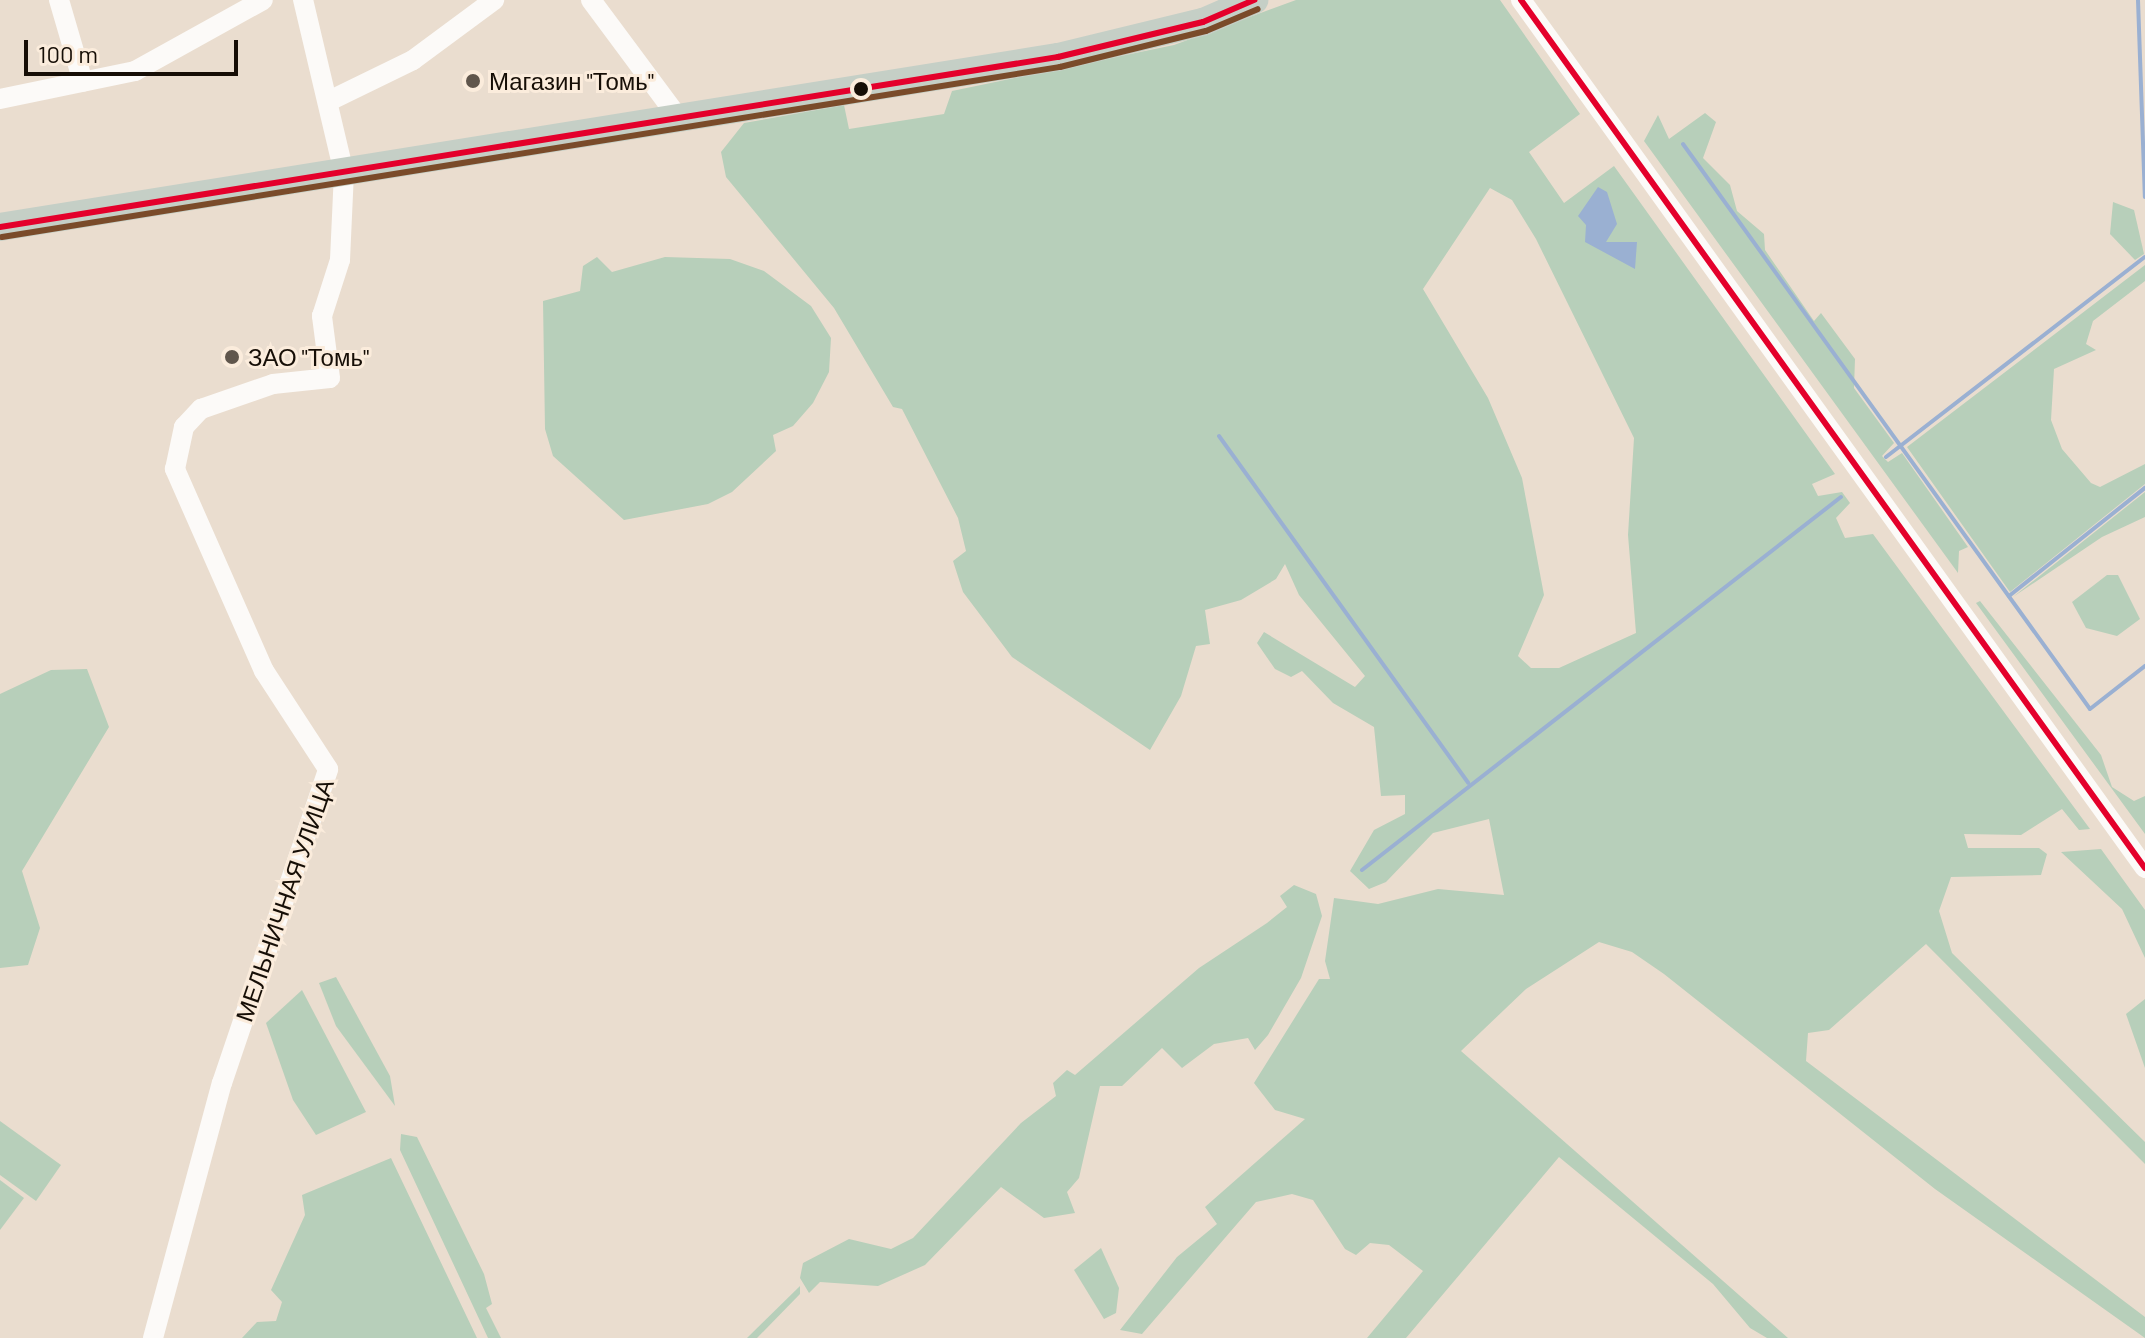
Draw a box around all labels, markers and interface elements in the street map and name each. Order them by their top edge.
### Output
scale bar [28,24,242,74]
text: 100 m [38,39,98,68]
place label: Магазин "Томь" [489,67,654,95]
marker: Магазин "Томь" [464,72,482,90]
unlabelled marker [853,81,869,97]
place label: ЗАО "Томь" [248,343,369,371]
marker: ЗАО "Томь" [223,348,241,366]
street label: МЕЛЬНИЧНАЯ УЛИЦА [229,775,339,1025]

